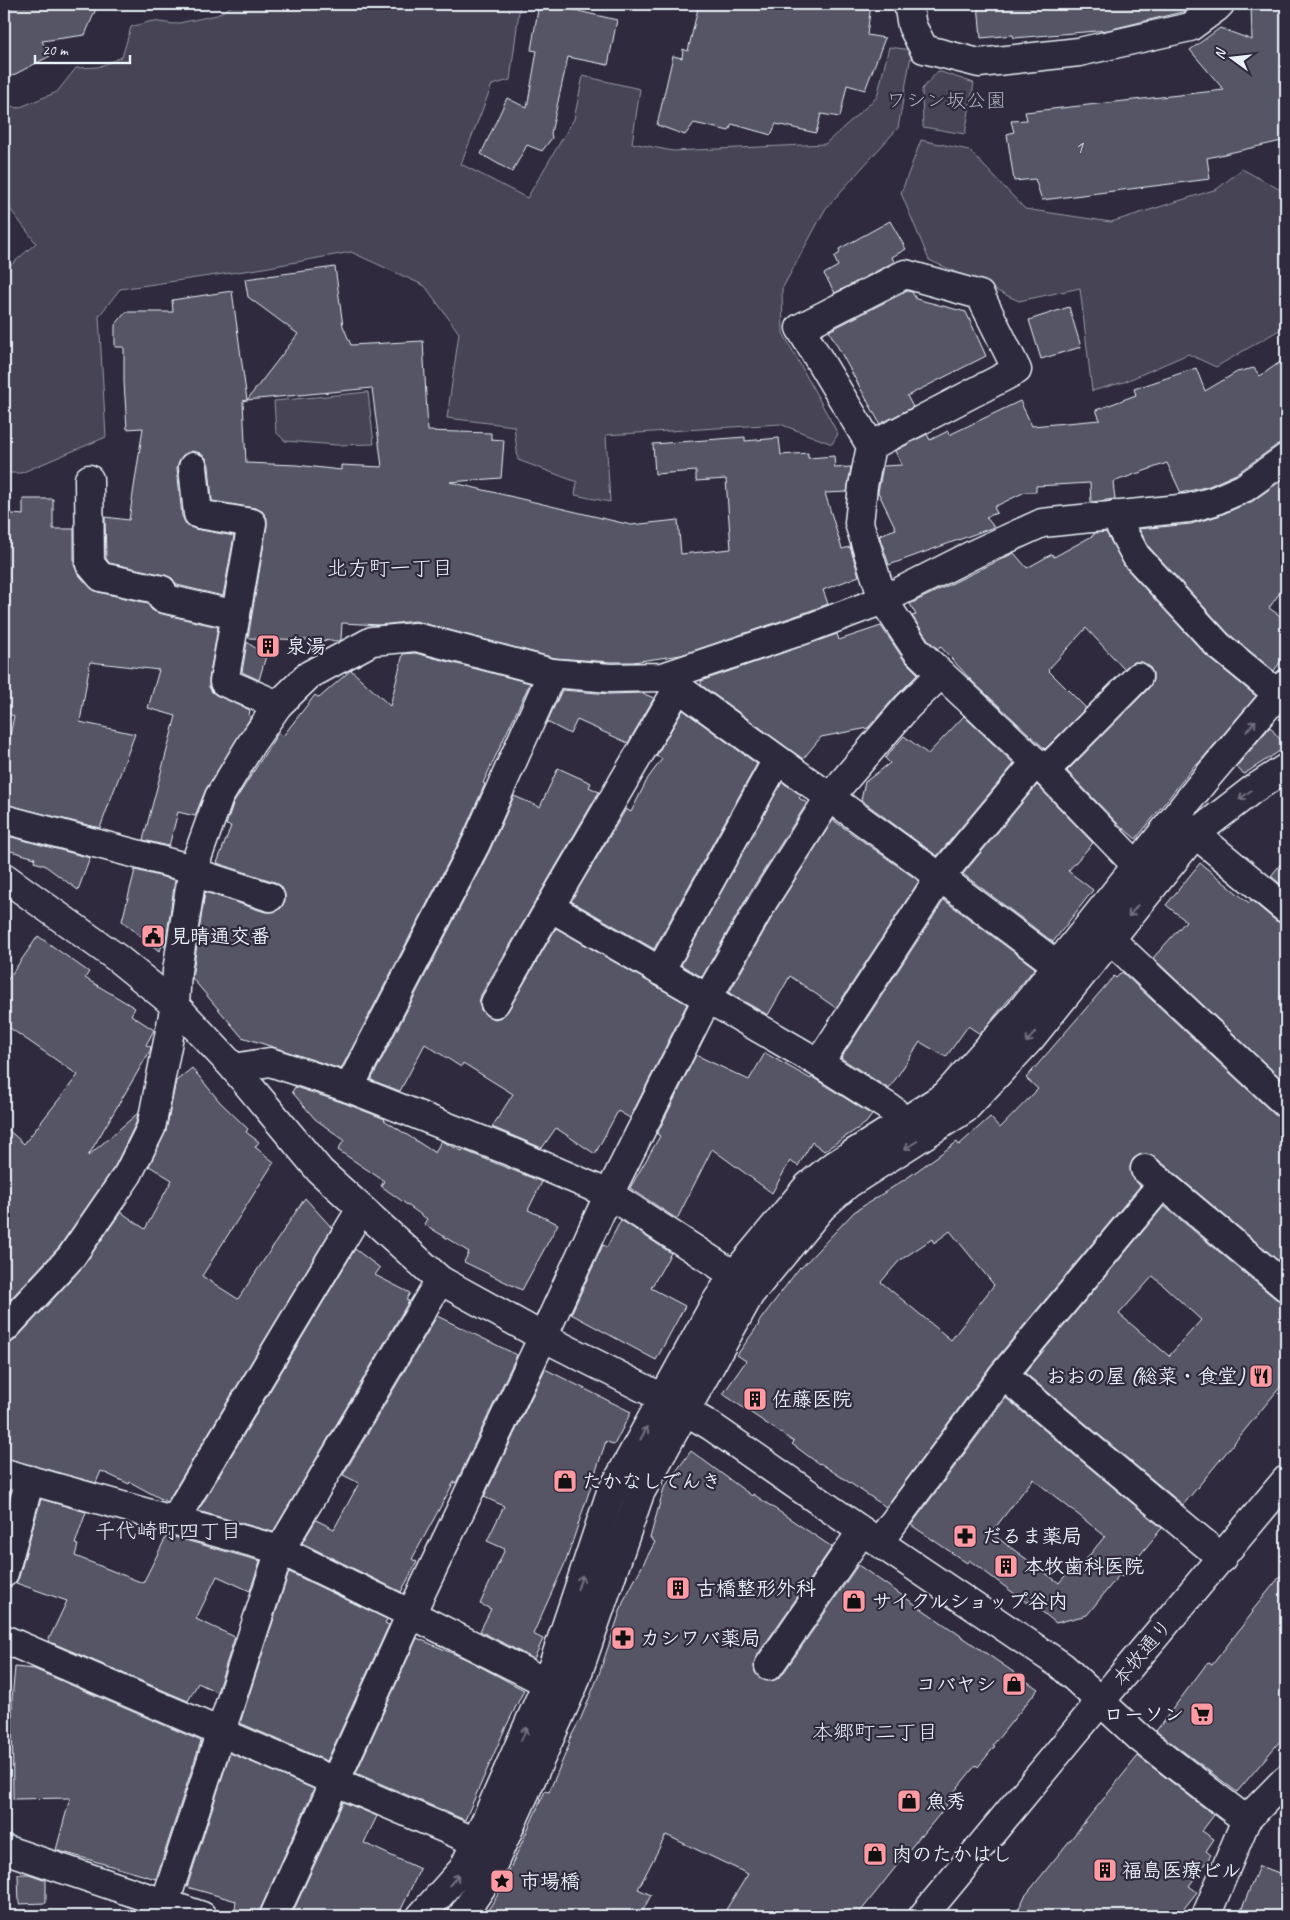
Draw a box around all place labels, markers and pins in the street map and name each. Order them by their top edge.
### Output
building icon: 泉湯 [255,633,281,659]
place label: 泉湯 [286,634,326,659]
public building icon: 見晴通交番 [140,923,166,949]
place label: 見晴通交番 [170,924,270,949]
restaurant icon: おおの屋 (総菜・食堂) [1248,1363,1274,1389]
place label: おおの屋 (総菜・食堂) [1046,1364,1245,1389]
building icon: 佐藤医院 [742,1386,768,1412]
place label: 佐藤医院 [772,1387,852,1412]
shop icon: たかなしでんき [552,1468,578,1494]
place label: たかなしでんき [582,1469,721,1494]
pharmacy icon: だるま薬局 [952,1523,978,1549]
place label: だるま薬局 [982,1524,1082,1549]
building icon: 本牧歯科医院 [993,1553,1019,1579]
place label: 本牧歯科医院 [1024,1554,1144,1579]
building icon: 古橋整形外科 [665,1575,691,1601]
place label: 古橋整形外科 [696,1576,816,1601]
shop icon: サイクルショップ谷内 [841,1588,867,1614]
place label: サイクルショップ谷内 [872,1589,1068,1614]
pharmacy icon: カシワバ薬局 [610,1625,636,1651]
place label: カシワバ薬局 [640,1626,760,1651]
shop icon: コバヤシ [1001,1671,1027,1697]
place label: コバヤシ [916,1672,996,1697]
supermarket icon: ローソン [1189,1701,1215,1727]
place label: ローソン [1104,1702,1184,1727]
shop icon: 魚秀 [896,1788,922,1814]
place label: 魚秀 [926,1789,966,1814]
shop icon: 肉のたかはし [862,1841,888,1867]
place label: 肉のたかはし [892,1842,1012,1867]
building icon: 福島医療ビル [1092,1857,1118,1883]
place label: 福島医療ビル [1122,1858,1242,1883]
place icon: 市場橋 [489,1868,515,1894]
place label: 市場橋 [520,1869,580,1894]

